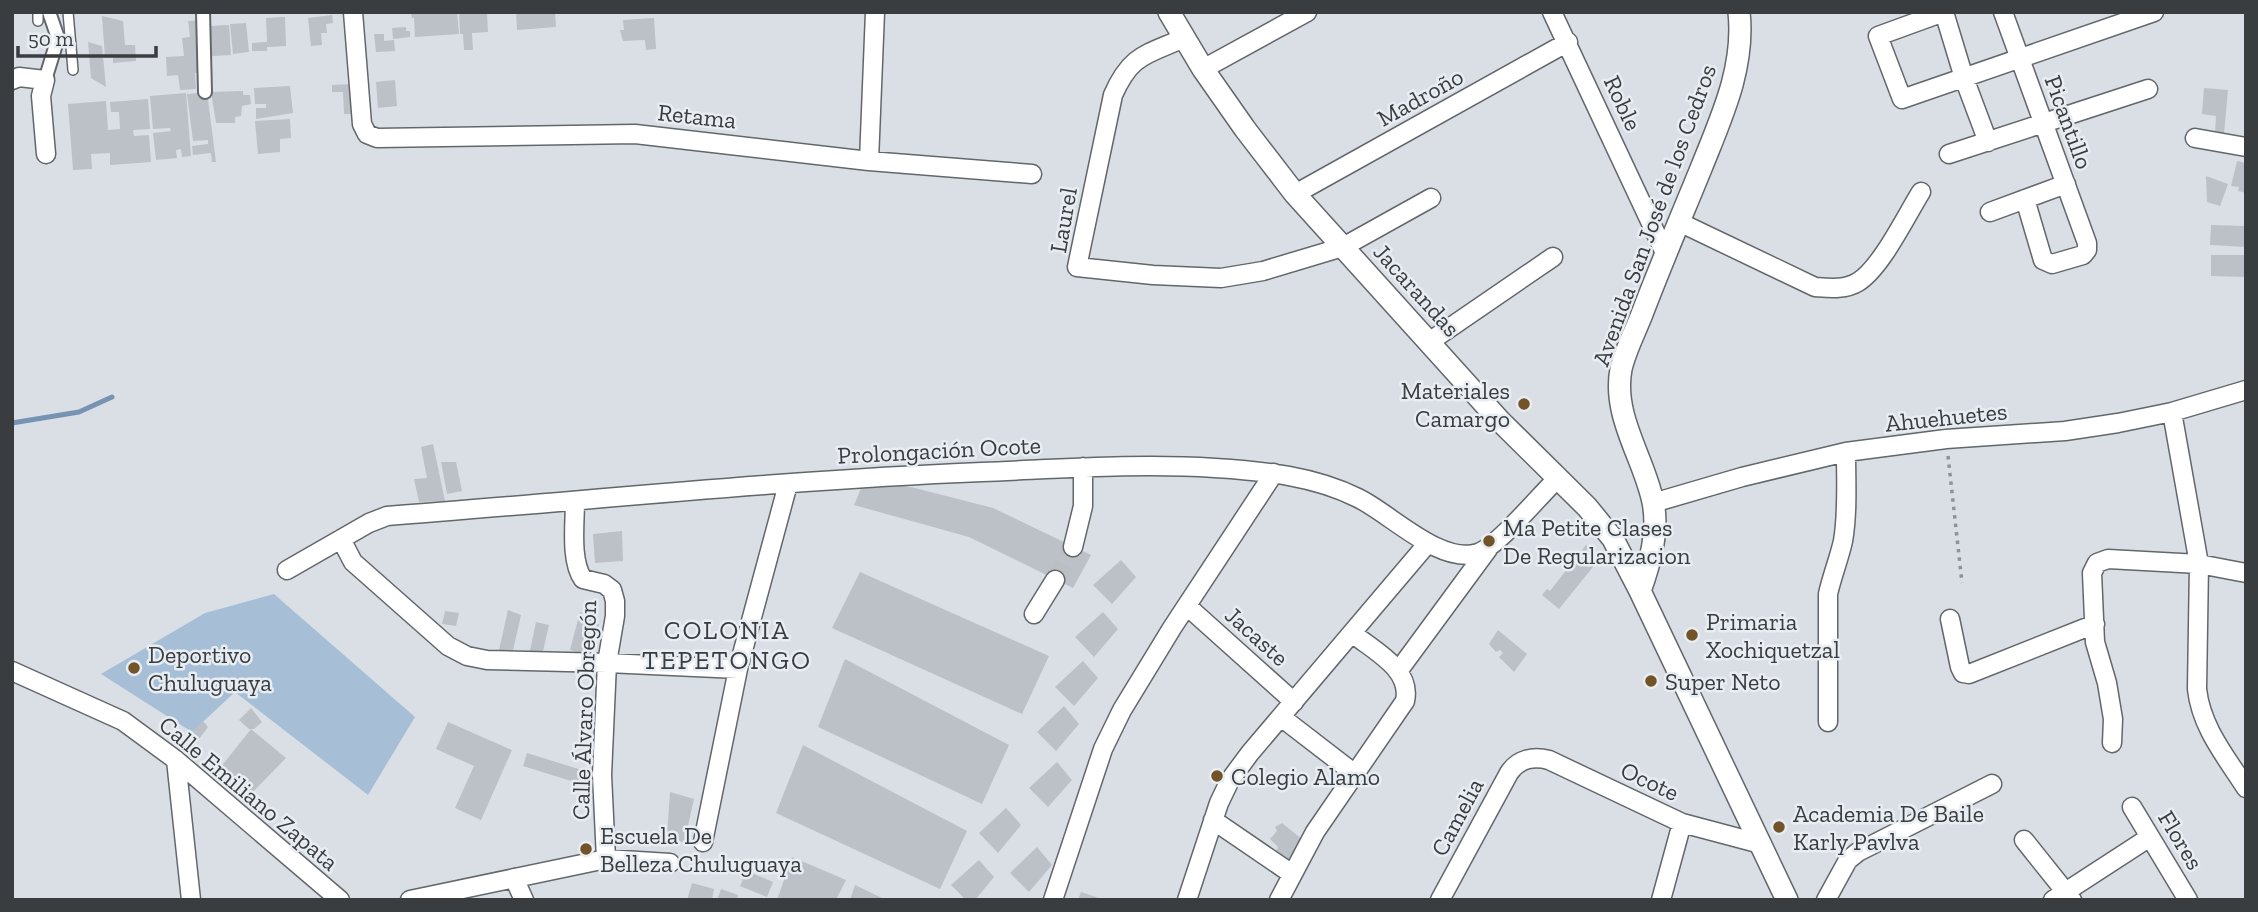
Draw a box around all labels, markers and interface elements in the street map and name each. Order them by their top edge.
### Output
scale bar [18,14,156,58]
text: 50 m [28,26,74,51]
street label: Avenida San José de los Cedros [1586,60,1722,370]
street label: Madroño [1372,61,1468,133]
street label: Roble [1598,71,1648,135]
street label: Picantillo [2039,71,2099,173]
street label: Retama [656,97,738,135]
street label: Laurel [1043,185,1083,255]
street label: Jacarandas [1368,237,1466,343]
place label: Materiales Camargo [1401,376,1510,433]
marker: Materiales Camargo [1516,396,1532,412]
street label: Ahuehuetes [1884,396,2008,438]
street label: Prolongación Ocote [836,430,1042,470]
place label: Ma Petite Clases De Regularizacion [1503,513,1691,570]
marker: Ma Petite Clases De Regularizacion [1481,533,1497,549]
street label: Calle Álvaro Obregón [566,599,602,820]
street label: Jacaste [1219,600,1295,672]
place label: Primaria Xochiquetzal [1706,607,1840,664]
district label: COLONIA TEPETONGO [642,614,812,676]
marker: Primaria Xochiquetzal [1684,627,1700,643]
place label: Deportivo Chuluguaya [148,640,272,697]
marker: Deportivo Chuluguaya [126,660,142,676]
place label: Super Neto [1665,667,1781,696]
marker: Super Neto [1643,673,1659,689]
street label: Calle Emiliano Zapata [153,710,345,877]
street label: Ocote [1616,755,1684,807]
place label: Colegio Alamo [1231,762,1380,791]
marker: Colegio Alamo [1209,768,1225,784]
street label: Camelia [1425,773,1490,861]
place label: Academia De Baile Karly Pavlva [1793,799,1984,856]
street label: Flores [2152,805,2210,875]
marker: Academia De Baile Karly Pavlva [1771,819,1787,835]
place label: Escuela De Belleza Chuluguaya [600,821,802,878]
marker: Escuela De Belleza Chuluguaya [578,841,594,857]

